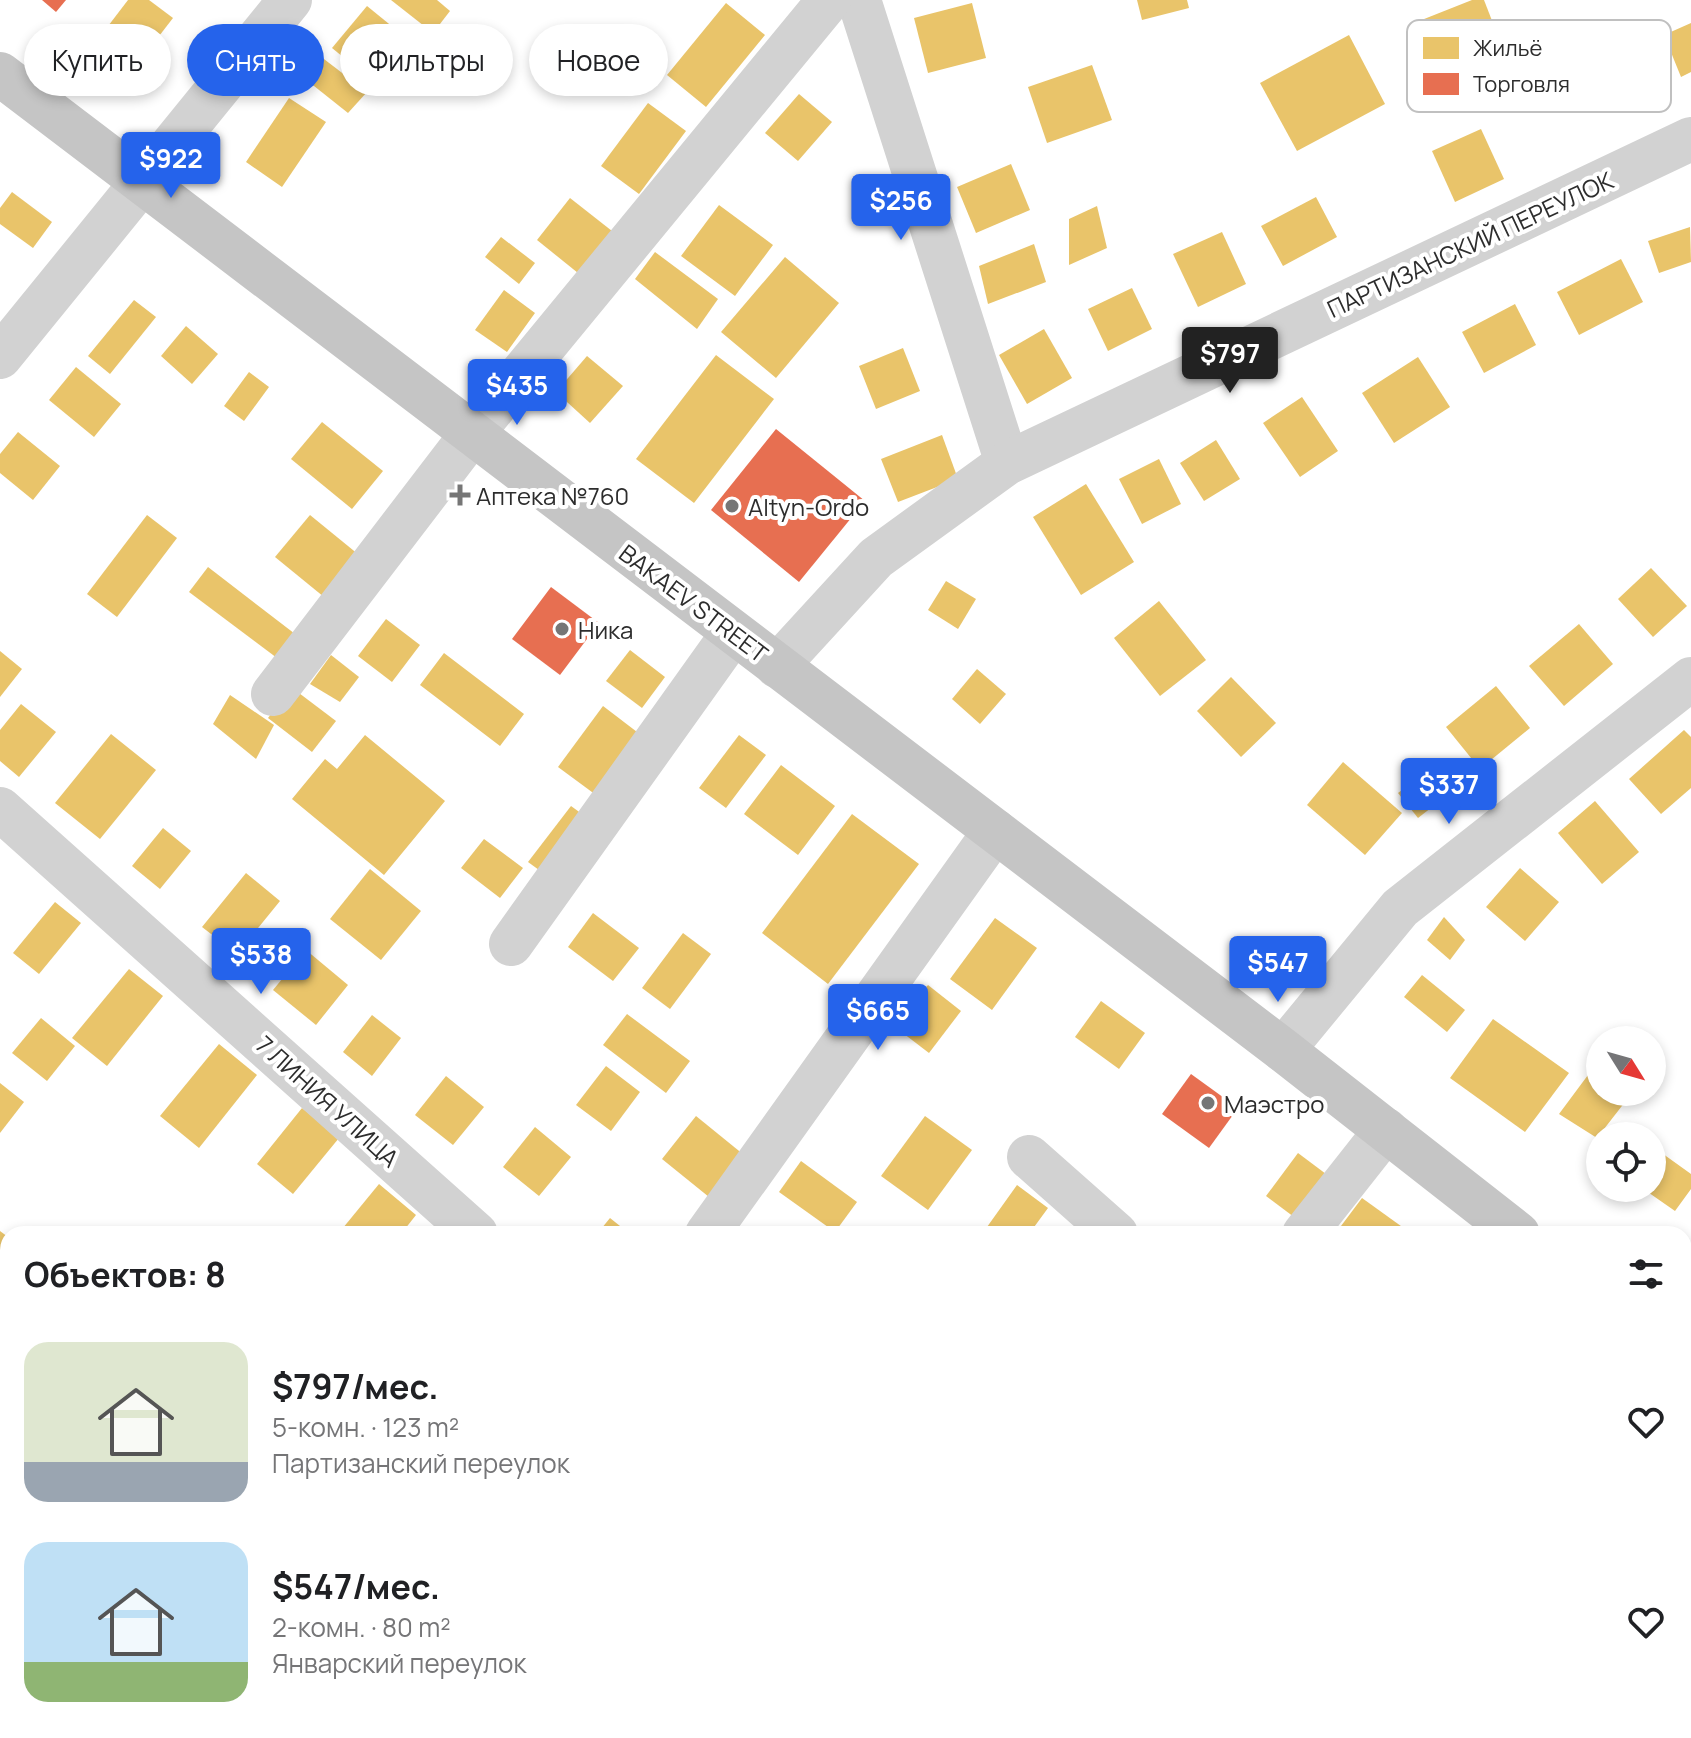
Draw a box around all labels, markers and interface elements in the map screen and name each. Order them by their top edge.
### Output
legend [1407,20,1671,112]
chip: Купить [24,24,171,96]
chip: Снять [187,24,324,96]
chip: Фильтры [340,24,513,96]
chip: Новое [529,24,668,96]
text: Жильё [1473,33,1543,63]
text: Торговля [1473,69,1570,99]
pin: $922 [124,132,218,200]
text: $922 [139,140,203,176]
street label: ПАРТИЗАНСКИЙ ПЕРЕУЛОК [1322,163,1619,325]
pin: $256 [854,174,948,242]
text: $256 [869,182,933,218]
pin: $797 [1183,327,1277,395]
text: $797 [1200,335,1260,371]
pin: $435 [470,359,564,427]
text: $435 [486,367,548,403]
place label: Аптека №760 [476,479,629,512]
marker: Аптека №760 [451,486,469,504]
place label: Altyn-Ordo [748,490,869,523]
marker: Altyn-Ordo [723,497,741,515]
street label: BAKAEV STREET [613,536,776,670]
place label: Ника [578,613,633,646]
marker: Ника [553,620,571,638]
pin: $337 [1402,758,1496,826]
text: $337 [1419,766,1479,802]
pin: $538 [214,928,308,996]
text: $538 [230,936,292,972]
pin: $547 [1231,936,1325,1004]
text: $547 [1247,944,1309,980]
pin: $665 [831,984,925,1052]
text: $665 [846,992,910,1028]
north arrow [1586,1026,1666,1106]
map controls [1586,1026,1666,1202]
street label: 7 ЛИНИЯ УЛИЦА [249,1028,407,1174]
place label: Маэстро [1224,1087,1324,1120]
marker: Маэстро [1199,1094,1217,1112]
button: locate [1586,1122,1666,1202]
text: Объектов: 8 [24,1251,226,1297]
icon: filters [1624,1252,1668,1296]
text: $797/мес. [272,1363,439,1409]
icon: home [88,1374,184,1470]
icon: heart [1624,1400,1668,1444]
text: 5-комн. · 123 m² [272,1409,459,1445]
text: Партизанский переулок [272,1445,570,1481]
text: $547/мес. [272,1563,440,1609]
icon: home [88,1574,184,1670]
icon: heart [1624,1600,1668,1644]
text: 2-комн. · 80 m² [272,1609,451,1645]
text: Январский переулок [272,1645,526,1681]

